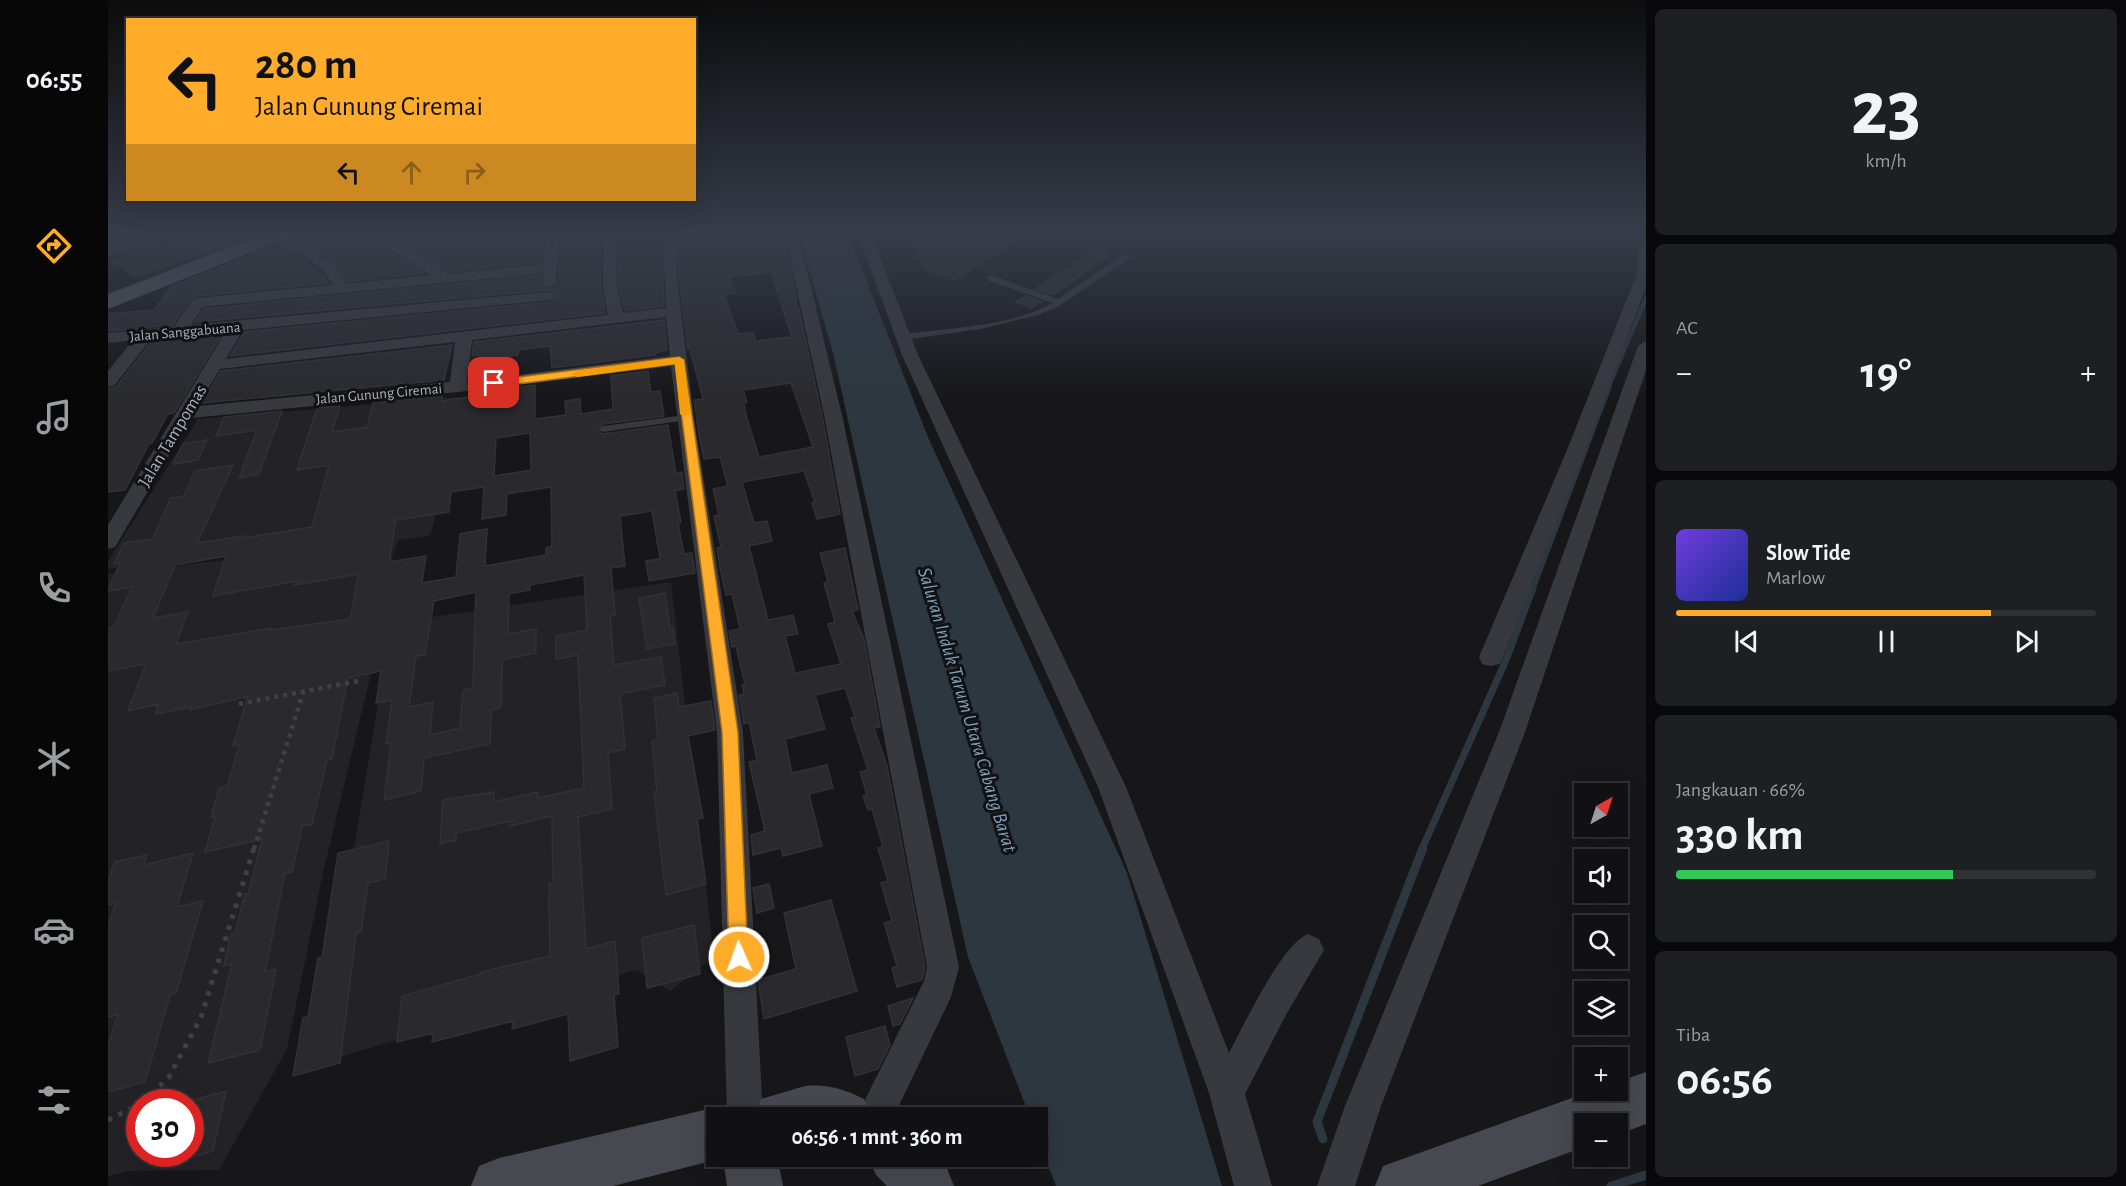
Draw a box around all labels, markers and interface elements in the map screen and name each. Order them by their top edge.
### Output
icon: left [156,42,234,120]
text: 280 m [255,44,358,86]
text: 06:55 [26,66,82,93]
text: 23 [1851,71,1921,149]
text: Jalan Gunung Ciremai [255,93,483,120]
text: km/h [1865,151,1907,171]
icon: left [332,156,365,189]
icon: ahead [395,156,428,189]
icon: right [458,156,491,189]
icon: directions [33,225,75,267]
text: AC [1676,318,1698,338]
street label: Jalan Sanggabuana [129,320,241,344]
text: 19° [1860,351,1912,396]
pin [468,357,519,408]
text: − [1676,357,1692,390]
text: + [2080,357,2096,390]
icon: arrive [477,366,510,399]
street label: Jalan Gunung Ciremai [315,381,443,407]
street label: Jalan Tampomas [135,382,211,490]
icon: music [33,396,75,438]
text: Slow Tide [1766,542,1851,564]
water label: Saluran Induk Tarum Utara Cabang Barat [914,565,1020,855]
icon: phone [33,567,75,609]
text: Marlow [1766,568,1825,588]
icon: previous [1730,625,1763,658]
icon: pause [1870,625,1903,658]
icon: next [2010,625,2043,658]
icon: climate [33,738,75,780]
text: Jangkauan · 66% [1676,780,1805,800]
north arrow [1574,783,1628,837]
map controls [1574,783,1628,1167]
text: 330 km [1676,813,1804,858]
button: sound [1574,849,1628,903]
icon: car [33,909,75,951]
button: search [1574,915,1628,969]
position arrow [707,925,771,989]
button: layers [1574,981,1628,1035]
text: Tiba [1676,1025,1710,1045]
button: + [1574,1047,1628,1101]
text: 06:56 [1676,1058,1773,1103]
icon: filters [33,1079,75,1121]
speed limit sign: 30 [126,1089,204,1167]
button: − [1574,1113,1628,1167]
text: 06:56 · 1 mnt · 360 m [791,1126,963,1148]

